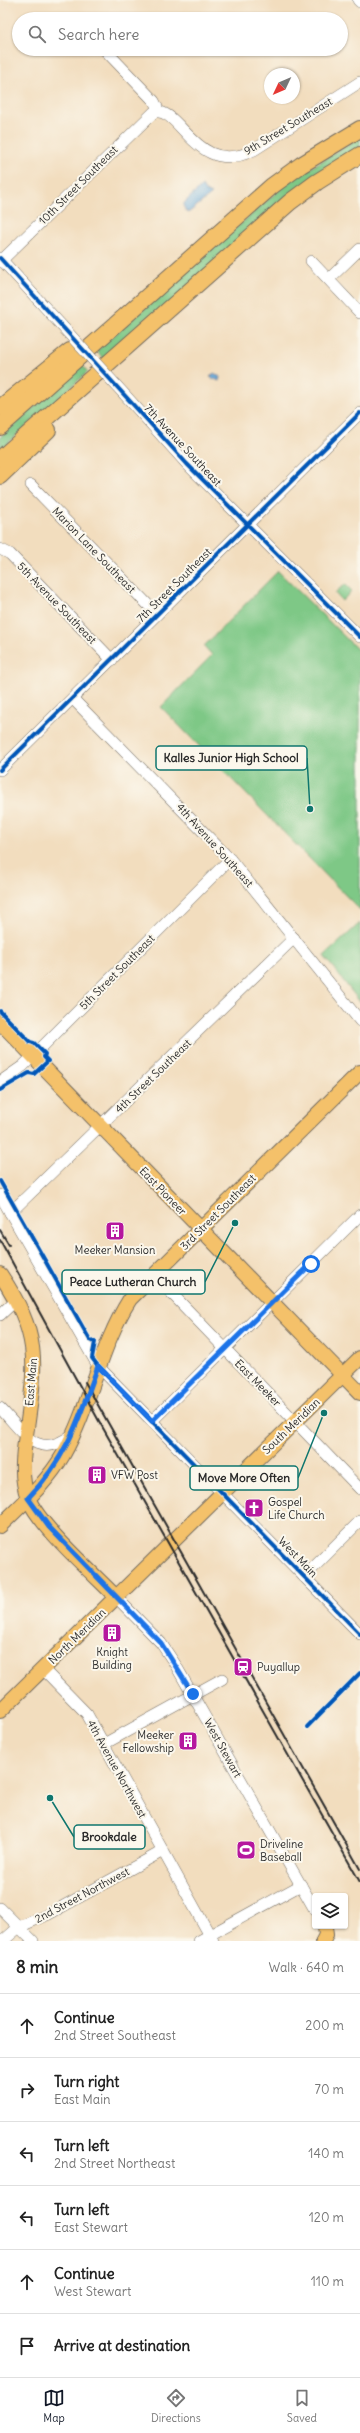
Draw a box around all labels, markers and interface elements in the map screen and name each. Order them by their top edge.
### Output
search box [12,12,348,56]
icon: search [26,23,48,45]
text: Search here [58,25,139,44]
north arrow [264,68,300,104]
street label: 9th Street Southeast [241,94,335,158]
street label: 10th Street Southeast [36,142,121,227]
street label: 7th Avenue Southeast [141,401,225,489]
street label: Marion Lane Southeast [49,504,139,596]
street label: 7th Street Southeast [134,545,214,625]
street label: 5th Avenue Southeast [14,559,100,647]
callout: Kalles Junior High School [156,746,307,770]
text: Kalles Junior High School [163,750,299,766]
street label: 4th Avenue Southeast [174,800,257,890]
street label: 5th Street Southeast [76,931,158,1013]
street label: 4th Street Southeast [112,1036,194,1116]
street label: East Pioneer [136,1164,190,1218]
street label: 3rd Street Southeast [177,1171,259,1253]
building icon: Meeker Mansion [104,1220,126,1242]
place label: Meeker Mansion [75,1243,155,1257]
route start [302,1255,320,1273]
callout: Peace Lutheran Church [62,1270,205,1294]
text: Peace Lutheran Church [69,1274,197,1289]
street label: East Meeker [232,1356,284,1410]
street label: East Main [22,1358,40,1406]
street label: South Meridian [259,1395,323,1457]
building icon: VFW Post [86,1464,108,1486]
callout: Move More Often [190,1466,298,1490]
place label: VFW Post [111,1468,158,1482]
text: Move More Often [198,1470,290,1485]
place label: Gospel Life Church [268,1495,325,1522]
church icon: Gospel Life Church [243,1497,265,1519]
street label: West Main [275,1534,321,1580]
street label: North Meridian [45,1605,109,1667]
building icon: Knight Building [101,1622,123,1644]
place label: Knight Building [92,1645,132,1672]
station icon: Puyallup [232,1656,254,1678]
place label: Puyallup [257,1660,300,1674]
route end [184,1685,202,1703]
street label: West Stewart [201,1716,245,1780]
street label: 4th Avenue Northwest [84,1718,150,1821]
place label: Meeker Fellowship [123,1728,174,1755]
building icon: Meeker Fellowship [177,1730,199,1752]
callout: Brookdale [74,1825,145,1849]
text: Brookdale [81,1829,137,1844]
place label: Driveline Baseball [260,1837,303,1864]
sports icon: Driveline Baseball [235,1839,257,1861]
street label: 2nd Street Northwest [32,1864,132,1926]
map controls [312,1893,348,1929]
button: layers [312,1893,348,1929]
text: 8 min [16,1956,58,1978]
text: Walk · 640 m [269,1959,344,1976]
text: Continue [54,2008,115,2027]
icon: ahead [16,2015,38,2037]
text: 200 m [305,2017,344,2034]
text: 2nd Street Southeast [54,2027,176,2044]
text: Turn right [54,2072,119,2091]
icon: right [16,2079,38,2101]
text: 70 m [315,2081,344,2098]
text: East Main [54,2091,111,2108]
text: Turn left [54,2136,109,2155]
icon: left [16,2143,38,2165]
text: 140 m [308,2145,344,2162]
text: 2nd Street Northeast [54,2155,175,2172]
text: Turn left [54,2200,109,2219]
icon: left [16,2207,38,2229]
text: 120 m [309,2209,344,2226]
text: East Stewart [54,2219,128,2236]
text: Continue [54,2264,115,2283]
icon: ahead [16,2271,38,2293]
text: 110 m [311,2273,344,2290]
text: West Stewart [54,2283,131,2300]
icon: arrive [16,2335,38,2357]
text: Arrive at destination [54,2336,190,2355]
tab: Map [43,2387,65,2425]
tab: Directions [151,2387,201,2425]
tab: Saved [287,2387,317,2425]

